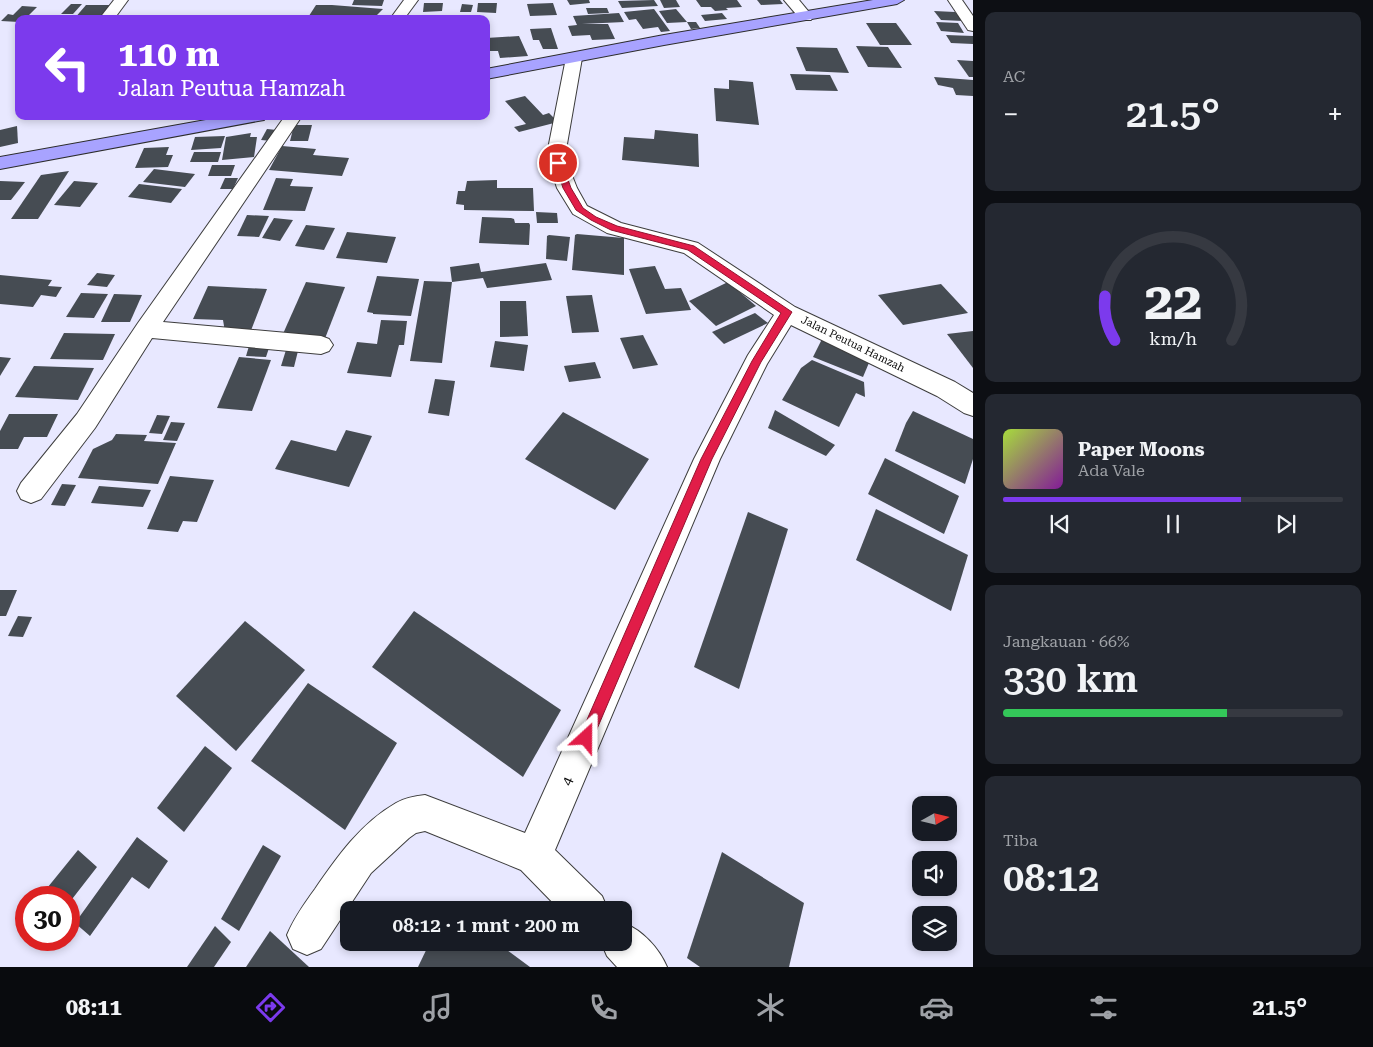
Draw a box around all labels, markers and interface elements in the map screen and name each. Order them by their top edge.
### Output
text: 110 m [118,34,219,75]
icon: left [35,35,100,100]
text: AC [1003,67,1025,86]
text: Jalan Peutua Hamzah [118,76,346,101]
text: 21.5° [1126,92,1220,136]
text: − [1003,98,1019,131]
text: + [1327,98,1343,131]
pin [537,142,579,184]
icon: arrive [544,149,572,177]
text: 22 [1144,271,1202,332]
street label: Jalan Peutua Hamzah [799,313,907,375]
text: km/h [1149,328,1197,349]
text: Paper Moons [1078,438,1205,461]
text: Ada Vale [1078,461,1145,480]
icon: previous [1046,510,1074,538]
icon: pause [1159,510,1187,538]
icon: next [1272,510,1300,538]
text: Jangkauan · 66% [1003,632,1129,651]
text: 330 km [1003,657,1138,701]
position arrow [559,711,611,763]
street label: 4 [558,774,576,788]
north arrow [912,796,958,841]
map controls [912,796,957,951]
text: Tiba [1003,831,1038,850]
button: sound [912,851,957,896]
text: 08:12 [1003,856,1099,900]
speed limit sign: 30 [15,886,80,951]
button: layers [912,906,957,951]
text: 08:12 · 1 mnt · 200 m [393,914,579,937]
icon: directions [253,990,288,1025]
icon: music [420,990,455,1025]
icon: phone [586,990,621,1025]
icon: climate [753,990,788,1025]
icon: car [919,990,954,1025]
icon: filters [1086,990,1121,1025]
text: 08:11 [66,995,122,1020]
text: 21.5° [1252,995,1307,1020]

